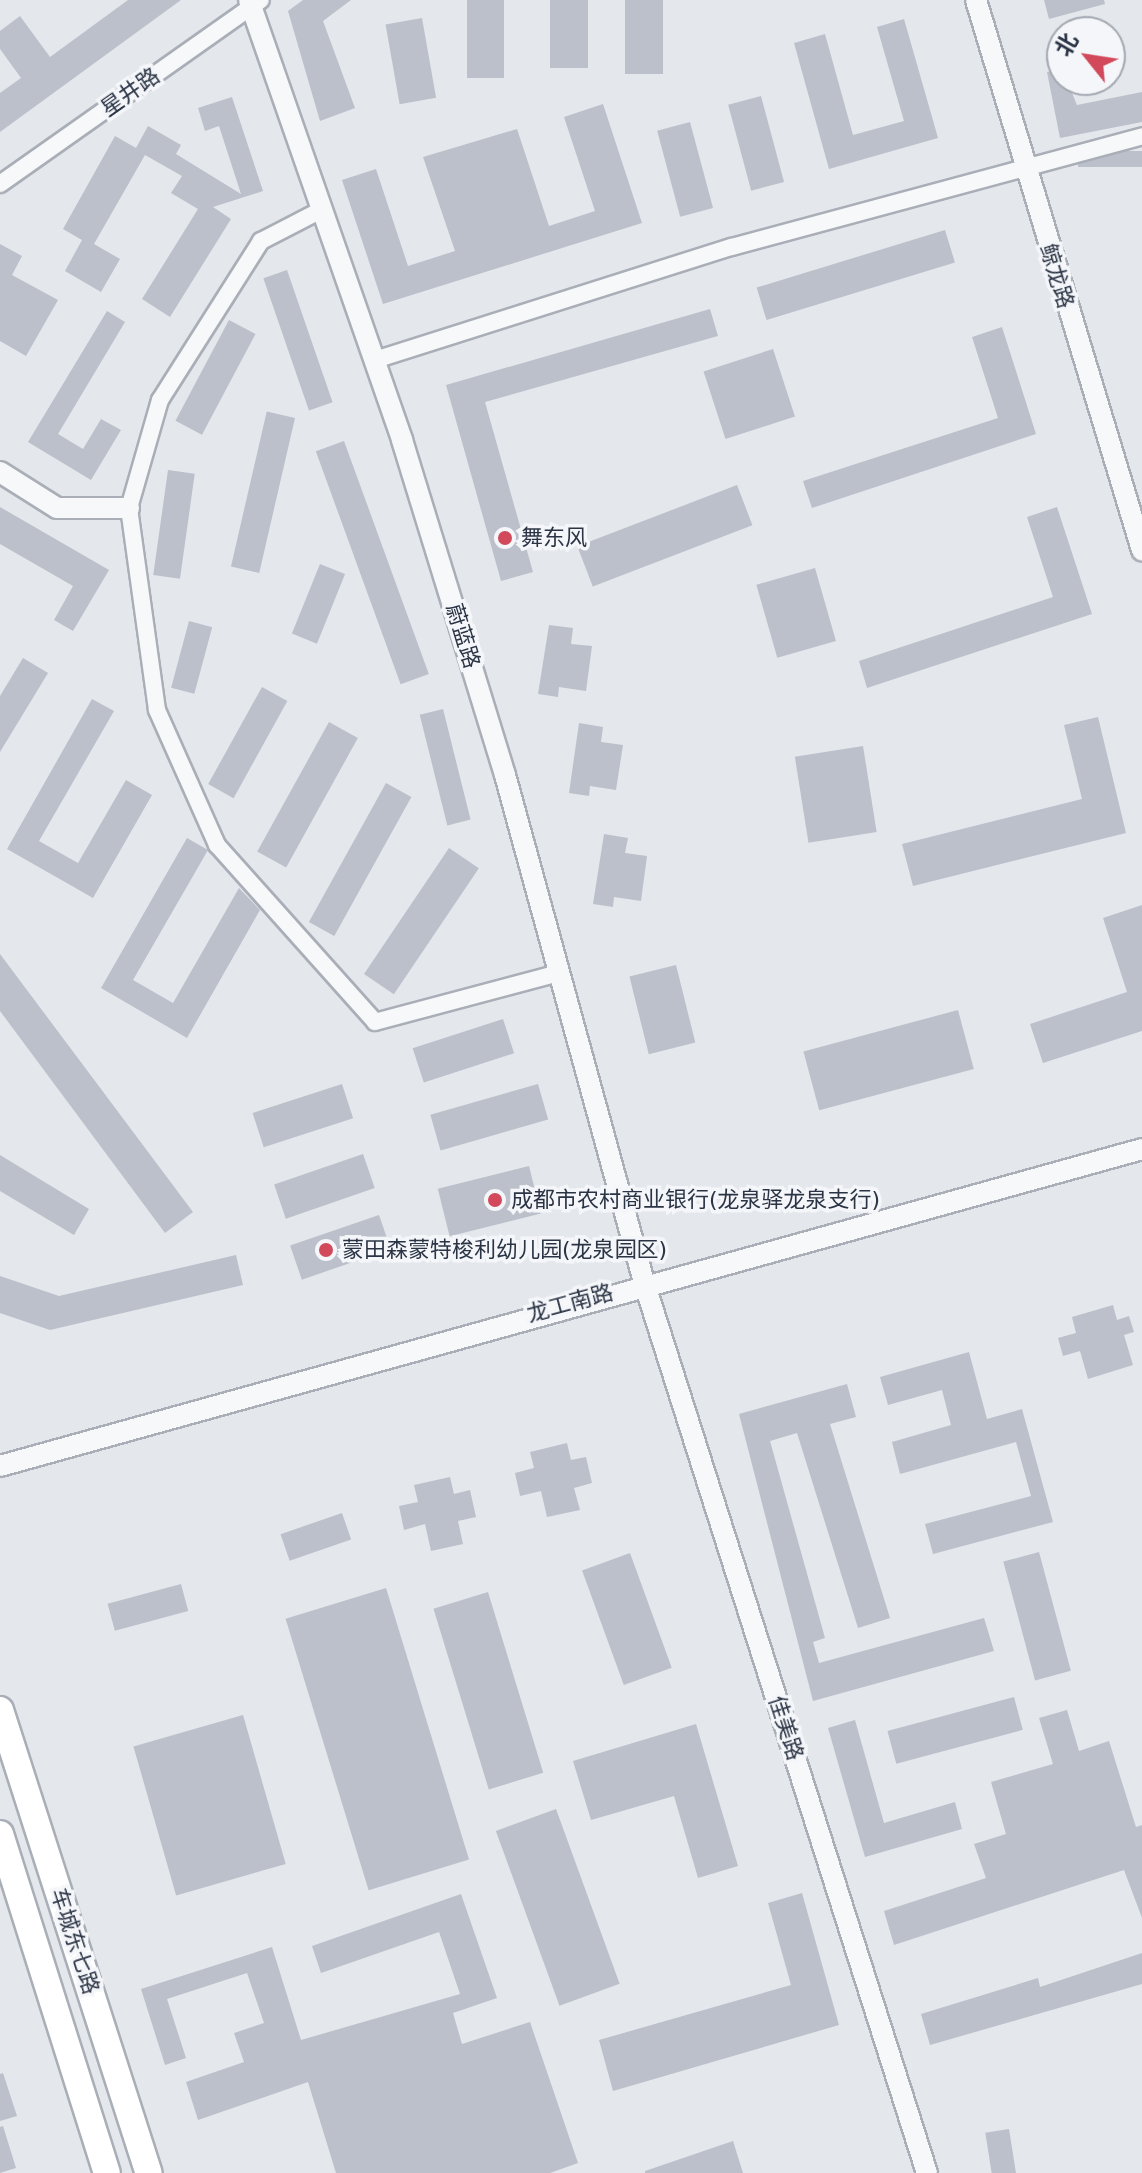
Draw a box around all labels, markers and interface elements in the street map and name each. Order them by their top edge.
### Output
north arrow [1046,16,1126,96]
text: 北 [1050,29,1083,61]
street label: 星井路 [95,62,165,122]
street label: 鲸龙路 [1035,241,1079,311]
place label: 舞东风 [521,525,587,551]
marker: 舞东风 [496,529,514,547]
street label: 蔚蓝路 [441,601,485,671]
place label: 成都市农村商业银行(龙泉驿龙泉支行) [511,1187,880,1213]
marker: 成都市农村商业银行(龙泉驿龙泉支行) [486,1191,504,1209]
place label: 蒙田森蒙特梭利幼儿园(龙泉园区) [342,1237,667,1263]
marker: 蒙田森蒙特梭利幼儿园(龙泉园区) [317,1241,335,1259]
street label: 龙工南路 [524,1279,616,1327]
street label: 佳美路 [763,1693,809,1763]
street label: 车城东七路 [45,1885,105,1997]

